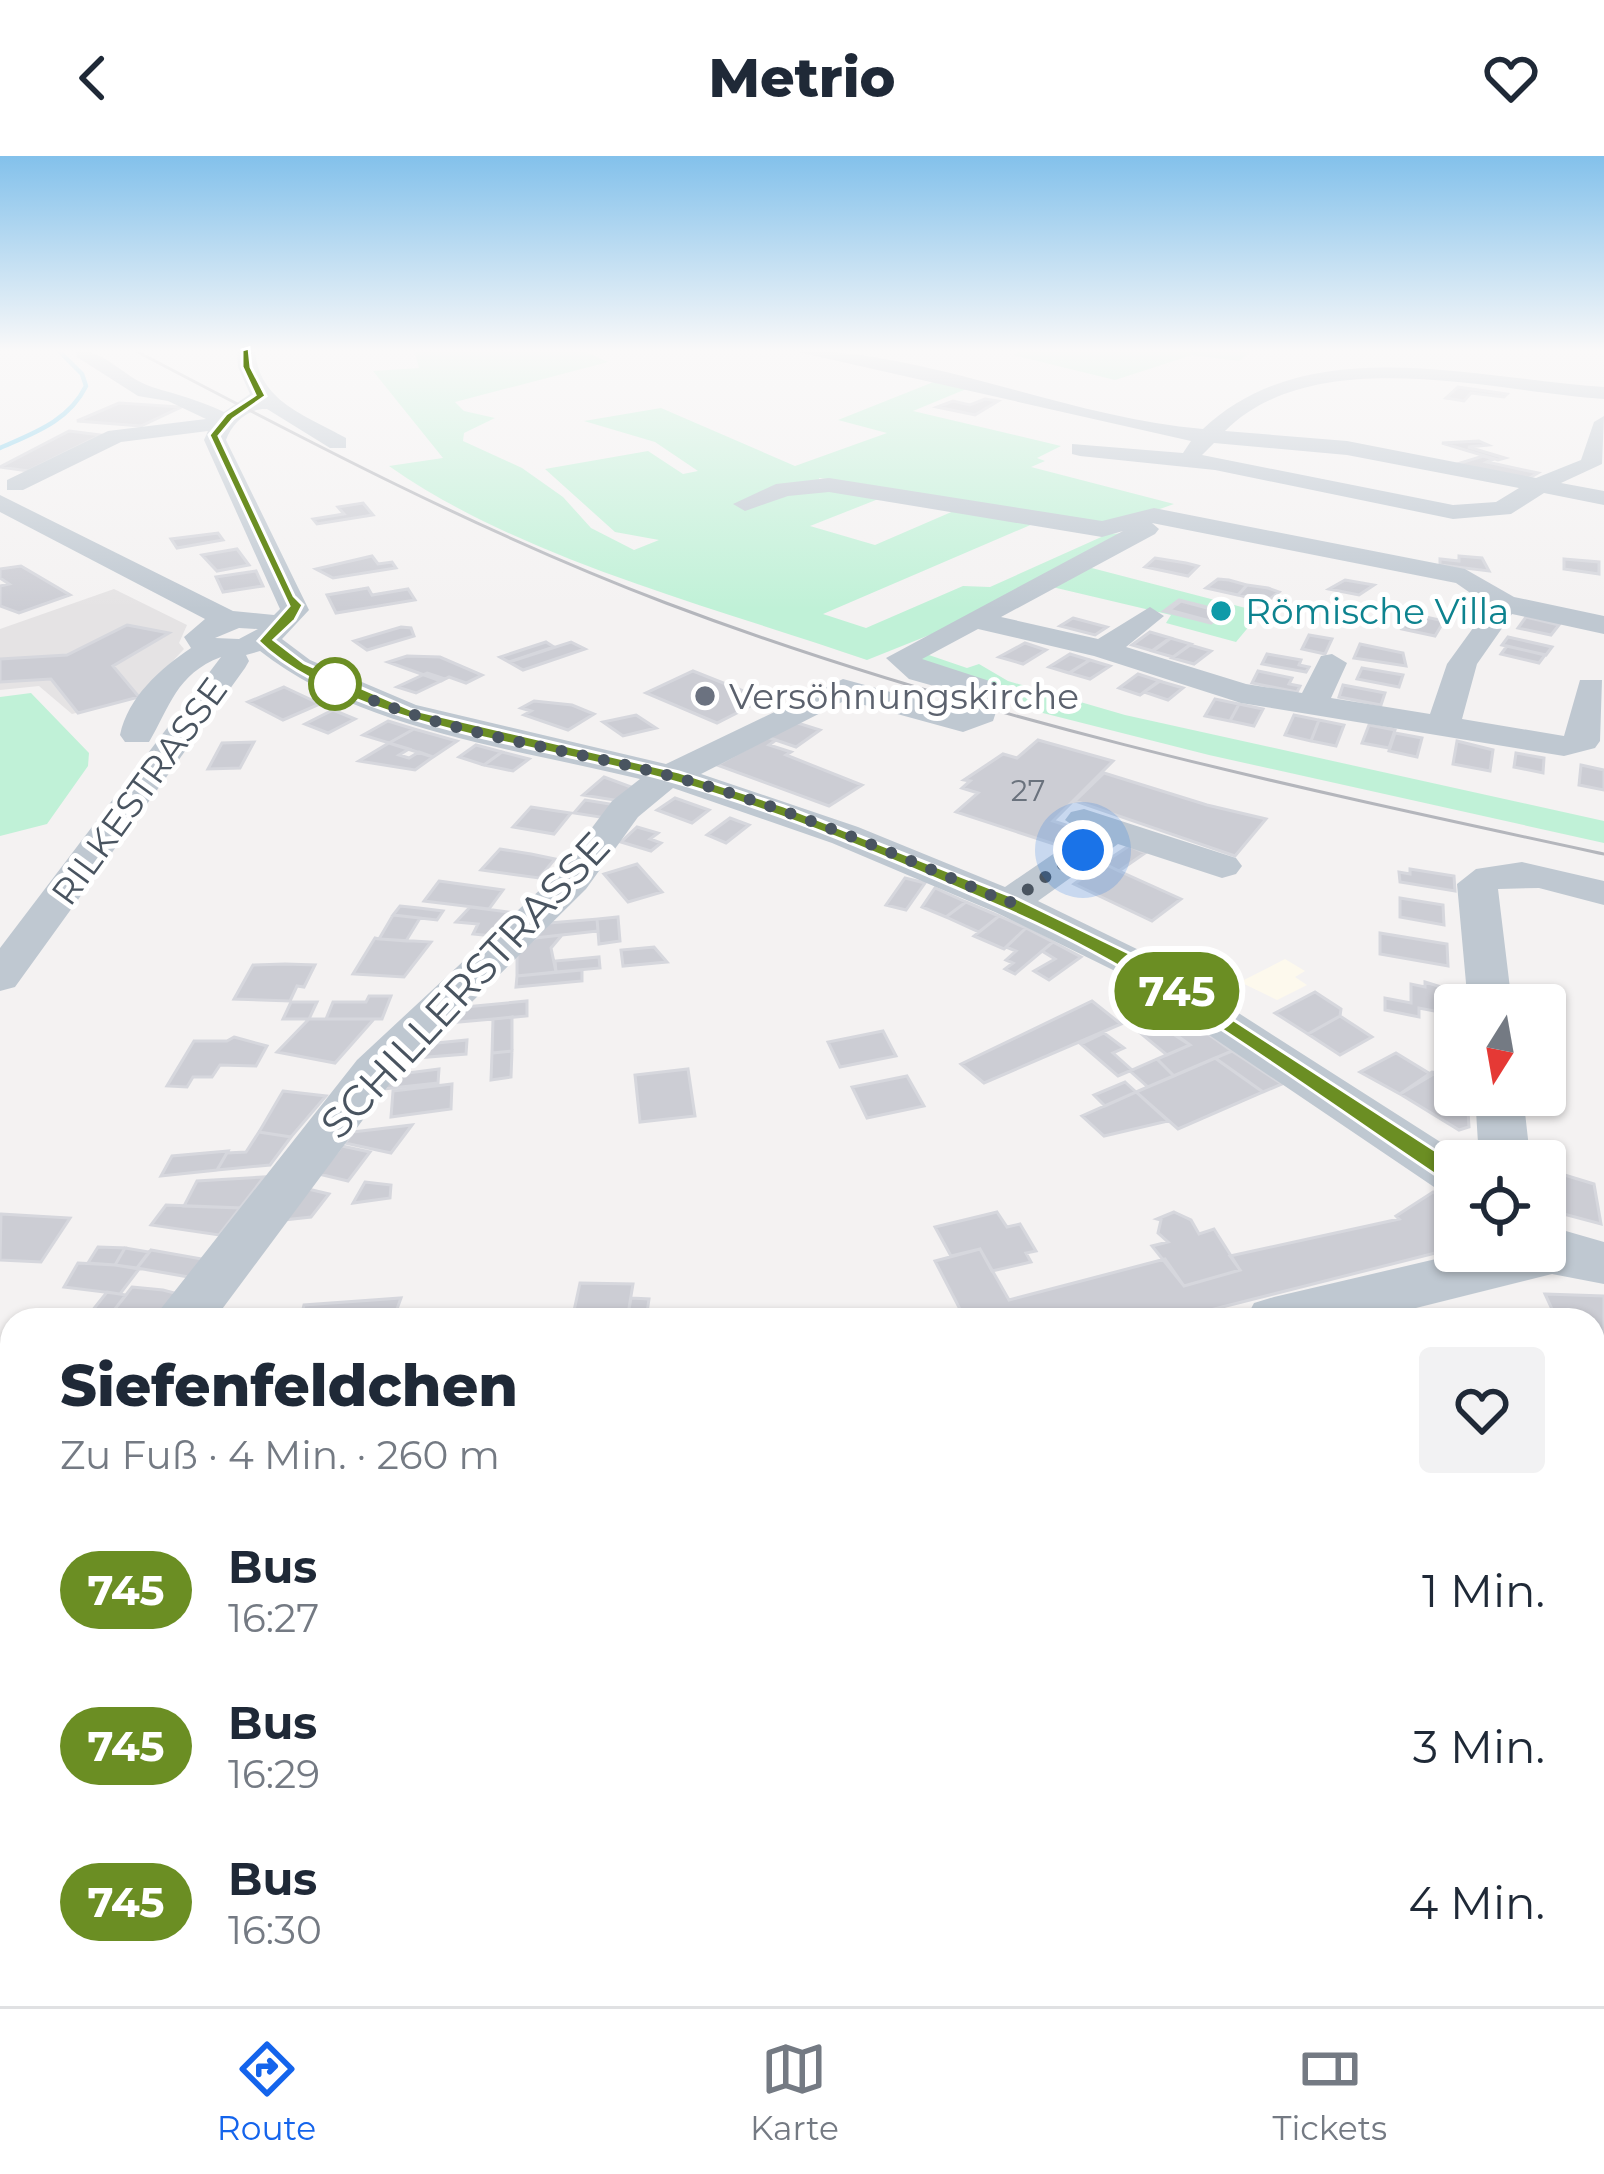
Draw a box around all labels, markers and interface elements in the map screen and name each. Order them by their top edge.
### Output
icon: back [60,45,126,111]
text: Metrio [708,45,896,111]
icon: heart [1478,45,1544,111]
place label: Römische Villa [1245,589,1509,633]
marker: Römische Villa [1208,598,1234,624]
unlabelled marker [310,659,360,709]
street label: RILKESTRASSE [42,669,236,913]
place label: Versöhnungskirche [729,674,1079,718]
marker: Versöhnungskirche [692,683,718,709]
house number: 27 [1011,772,1045,809]
your location [1053,820,1113,880]
street label: SCHILLERSTRASSE [310,821,620,1149]
line badge: 745 [1108,952,1246,1030]
text: 745 [1138,965,1216,1017]
north arrow [1434,984,1566,1116]
map controls [1434,984,1566,1272]
button: locate [1434,1140,1566,1272]
button: heart [1419,1347,1545,1473]
text: Siefenfeldchen [60,1351,518,1420]
text: Zu Fuß · 4 Min. · 260 m [60,1431,500,1479]
text: Bus [228,1539,317,1594]
text: 1 Min. [1422,1563,1545,1618]
text: 745 [87,1564,165,1616]
text: 16:27 [228,1594,319,1642]
text: Bus [228,1695,317,1750]
text: 3 Min. [1413,1719,1545,1774]
text: 745 [87,1720,165,1772]
text: 16:29 [228,1750,320,1798]
text: Bus [228,1851,317,1906]
text: 4 Min. [1408,1875,1545,1930]
text: 745 [87,1876,165,1928]
text: 16:30 [228,1906,322,1954]
tab: Route [217,2036,316,2148]
tab: Karte [750,2036,839,2148]
tab: Tickets [1273,2036,1387,2148]

